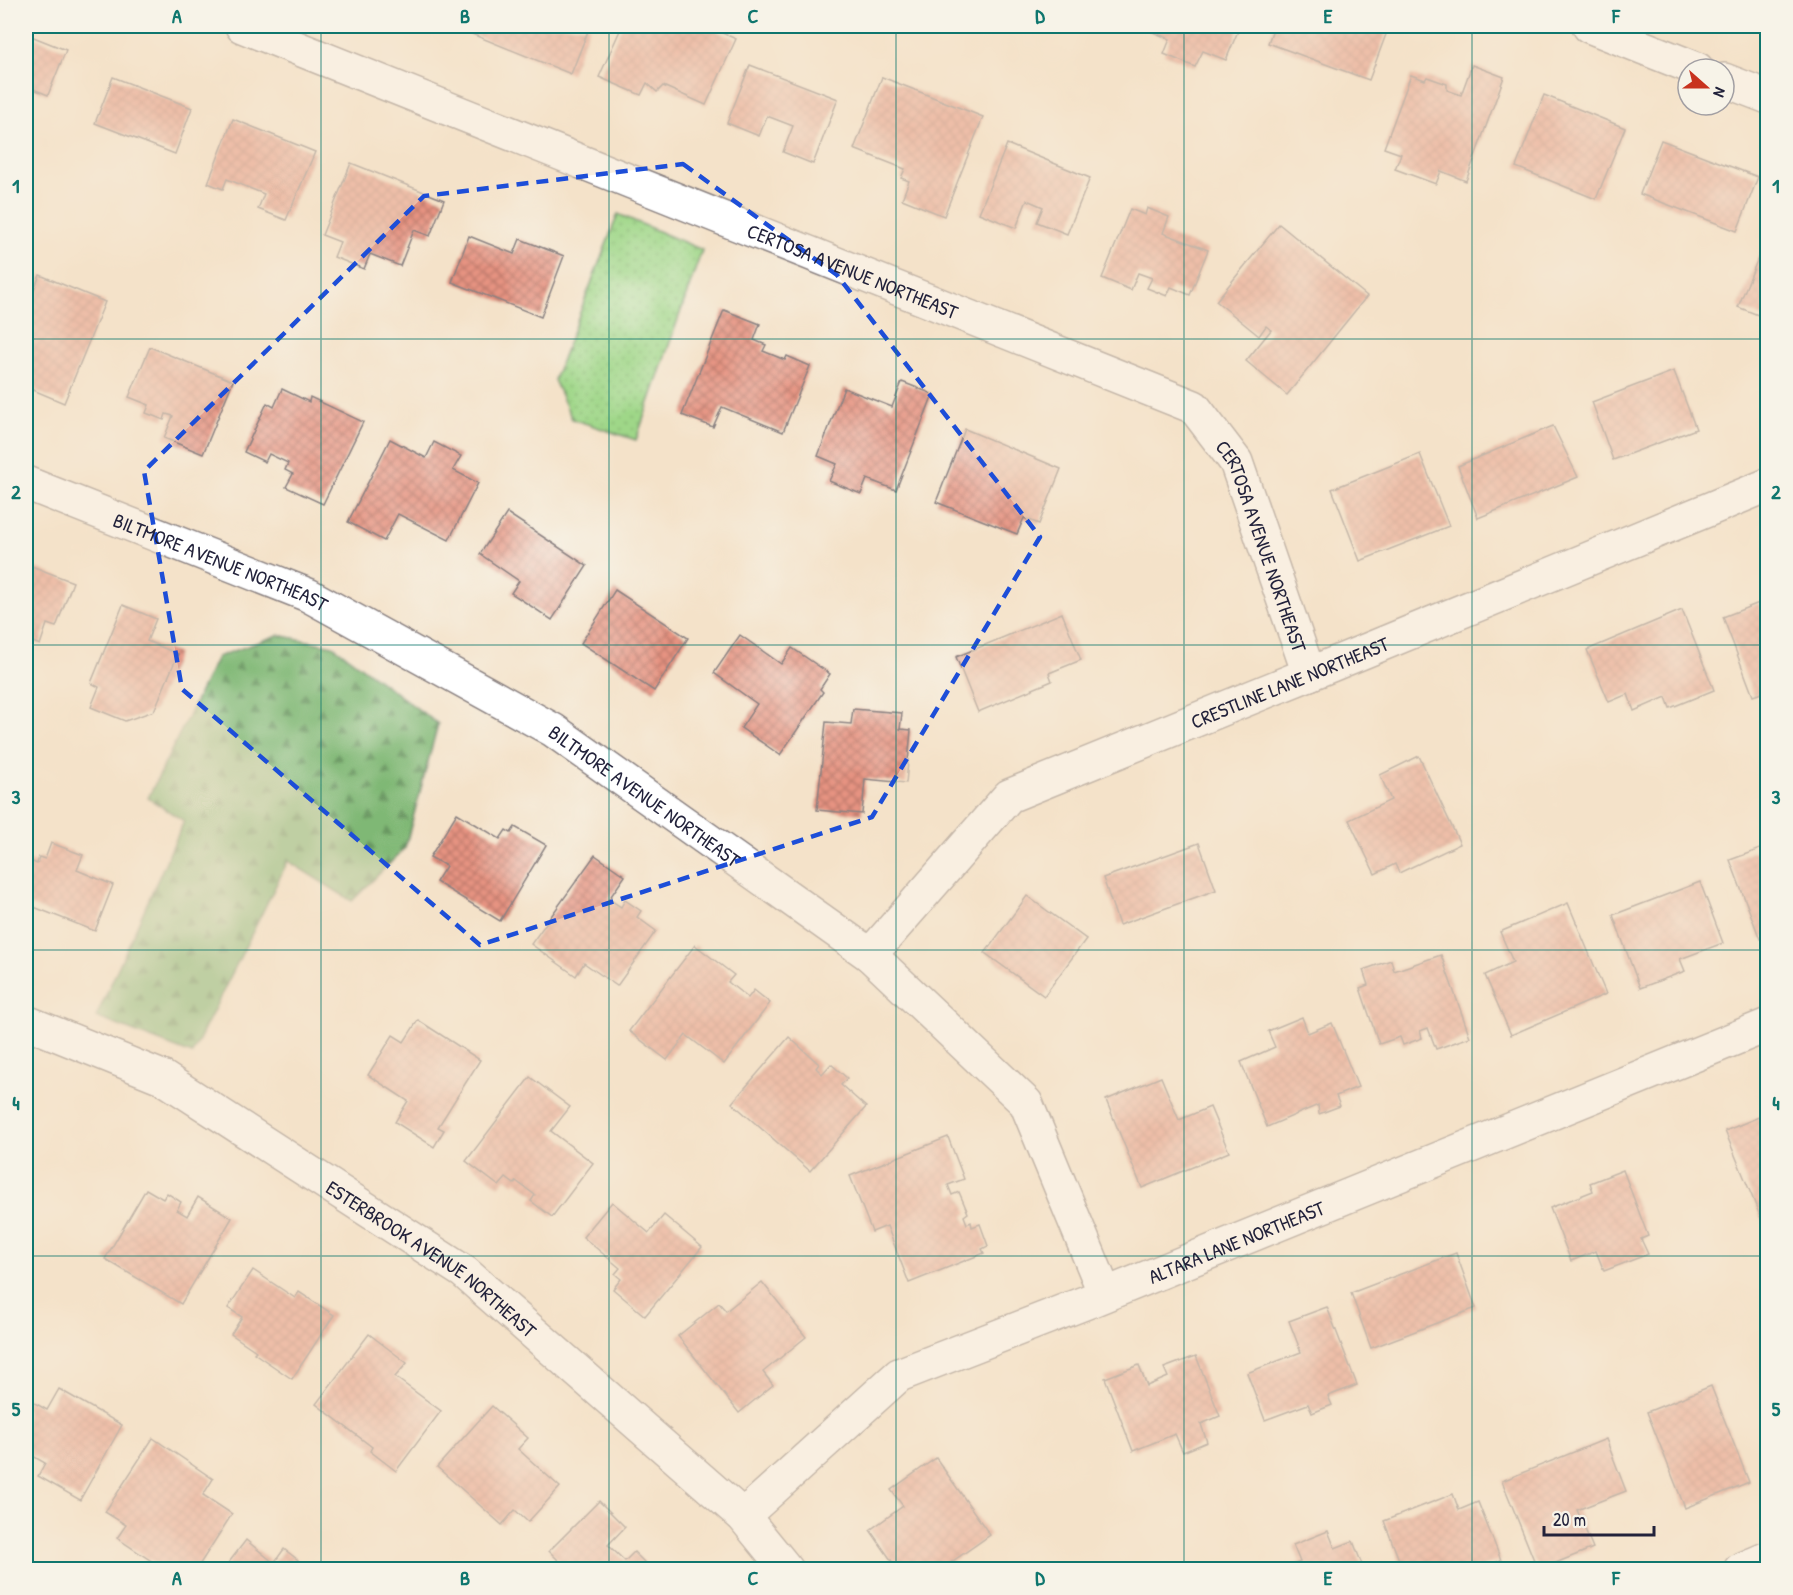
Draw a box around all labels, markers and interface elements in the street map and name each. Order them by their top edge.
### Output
text: A [172,2,182,29]
text: B [460,2,470,29]
text: C [748,2,759,29]
text: D [1035,2,1045,29]
text: E [1324,2,1333,29]
text: F [1611,2,1621,29]
north arrow [1676,57,1736,117]
text: N [1708,84,1732,101]
text: 1 [12,172,20,199]
text: 1 [1772,172,1780,199]
street label: CERTOSA AVENUE NORTHEAST [744,216,963,325]
street label: CERTOSA AVENUE NORTHEAST [1210,434,1314,656]
text: 2 [11,478,21,505]
text: 2 [1771,478,1781,505]
street label: BILTMORE AVENUE NORTHEAST [110,506,334,617]
street label: CRESTLINE LANE NORTHEAST [1186,629,1393,734]
street label: BILTMORE AVENUE NORTHEAST [544,718,747,873]
text: 3 [12,783,21,810]
text: 3 [1772,783,1781,810]
text: 4 [12,1089,20,1116]
text: 4 [1772,1089,1780,1116]
street label: ESTERBROOK AVENUE NORTHEAST [321,1173,543,1344]
street label: ALTARA LANE NORTHEAST [1144,1193,1329,1289]
text: 5 [12,1395,21,1422]
text: 5 [1772,1395,1781,1422]
scale bar [1544,1499,1654,1537]
text: 20 m [1553,1507,1586,1532]
text: A [172,1564,182,1591]
text: B [460,1564,470,1591]
text: C [748,1564,759,1591]
text: D [1035,1564,1045,1591]
text: E [1324,1564,1333,1591]
text: F [1611,1564,1621,1591]

